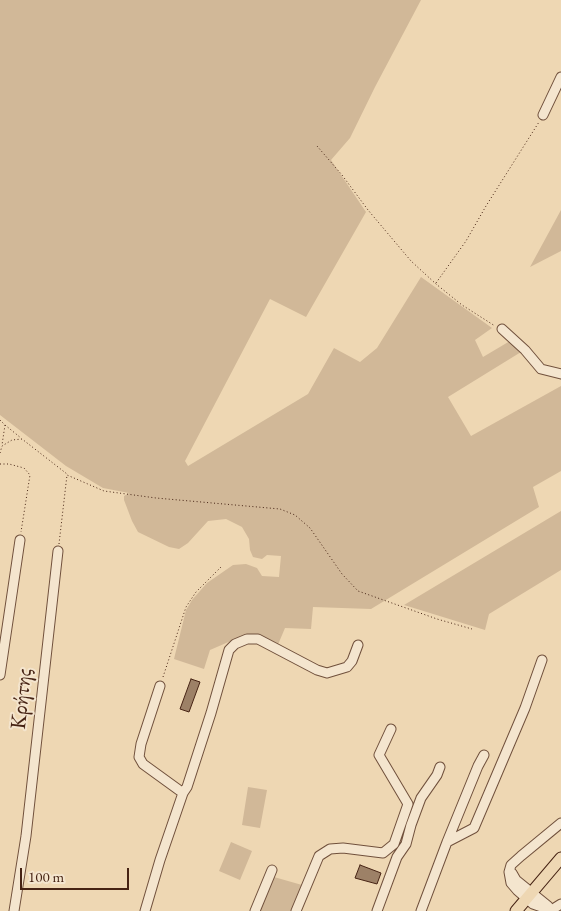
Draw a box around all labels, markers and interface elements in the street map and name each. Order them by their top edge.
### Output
street label: Κρήτης [6,667,38,731]
scale bar [22,858,131,890]
text: 100 m [28,867,64,886]

